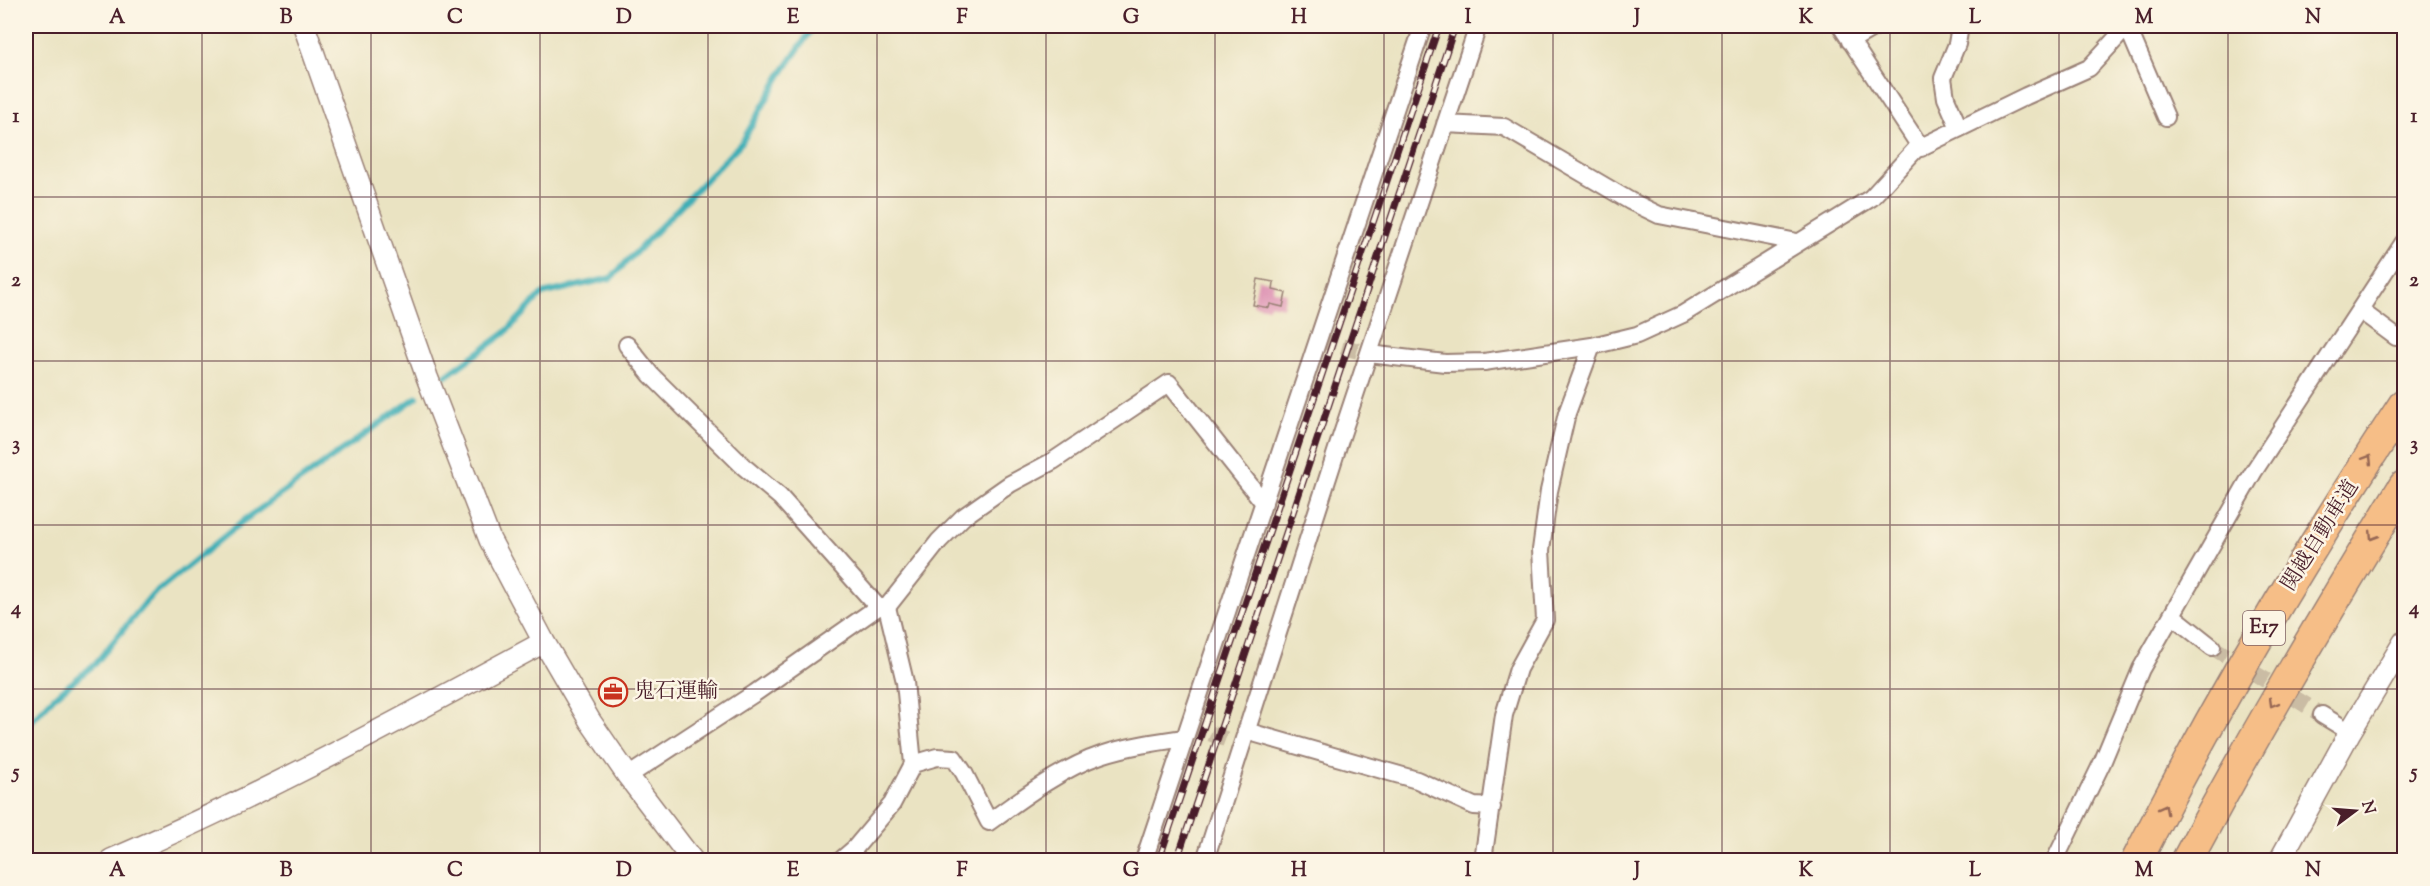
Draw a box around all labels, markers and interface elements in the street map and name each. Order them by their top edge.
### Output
text: A [109,4,126,33]
text: B [280,4,293,33]
text: C [447,4,463,33]
text: D [616,4,632,33]
text: E [787,4,800,33]
text: F [956,4,968,33]
text: G [1123,4,1140,33]
text: H [1291,4,1307,33]
text: I [1465,4,1472,33]
text: J [1632,4,1640,33]
text: K [1799,4,1814,33]
text: L [1969,4,1982,33]
text: M [2135,4,2154,33]
text: N [2305,4,2321,33]
text: 1 [13,103,20,132]
text: 1 [2411,103,2418,132]
text: 2 [11,267,21,296]
text: 2 [2409,267,2419,296]
text: 3 [12,431,20,460]
text: 3 [2410,431,2418,460]
one-way arrow [2361,455,2373,465]
street label: 関越自動車道 [2275,475,2367,597]
one-way arrow [2369,530,2381,540]
text: 4 [10,595,21,624]
text: 4 [2408,595,2419,624]
road number: E17 [2243,611,2285,645]
office icon: 鬼石運輸 [597,676,629,708]
place label: 鬼石運輸 [634,677,718,707]
one-way arrow [2269,697,2280,707]
text: 5 [11,759,20,788]
text: 5 [2409,759,2418,788]
north arrow [2325,781,2385,841]
text: N [2354,798,2380,817]
one-way arrow [2157,804,2168,815]
text: A [109,857,126,886]
text: B [280,857,293,886]
text: C [447,857,463,886]
text: D [616,857,632,886]
text: E [787,857,800,886]
text: F [956,857,968,886]
text: G [1123,857,1140,886]
text: H [1291,857,1307,886]
text: I [1465,857,1472,886]
text: J [1632,857,1640,886]
text: K [1799,857,1814,886]
text: L [1969,857,1982,886]
text: M [2135,857,2154,886]
text: N [2305,857,2321,886]

